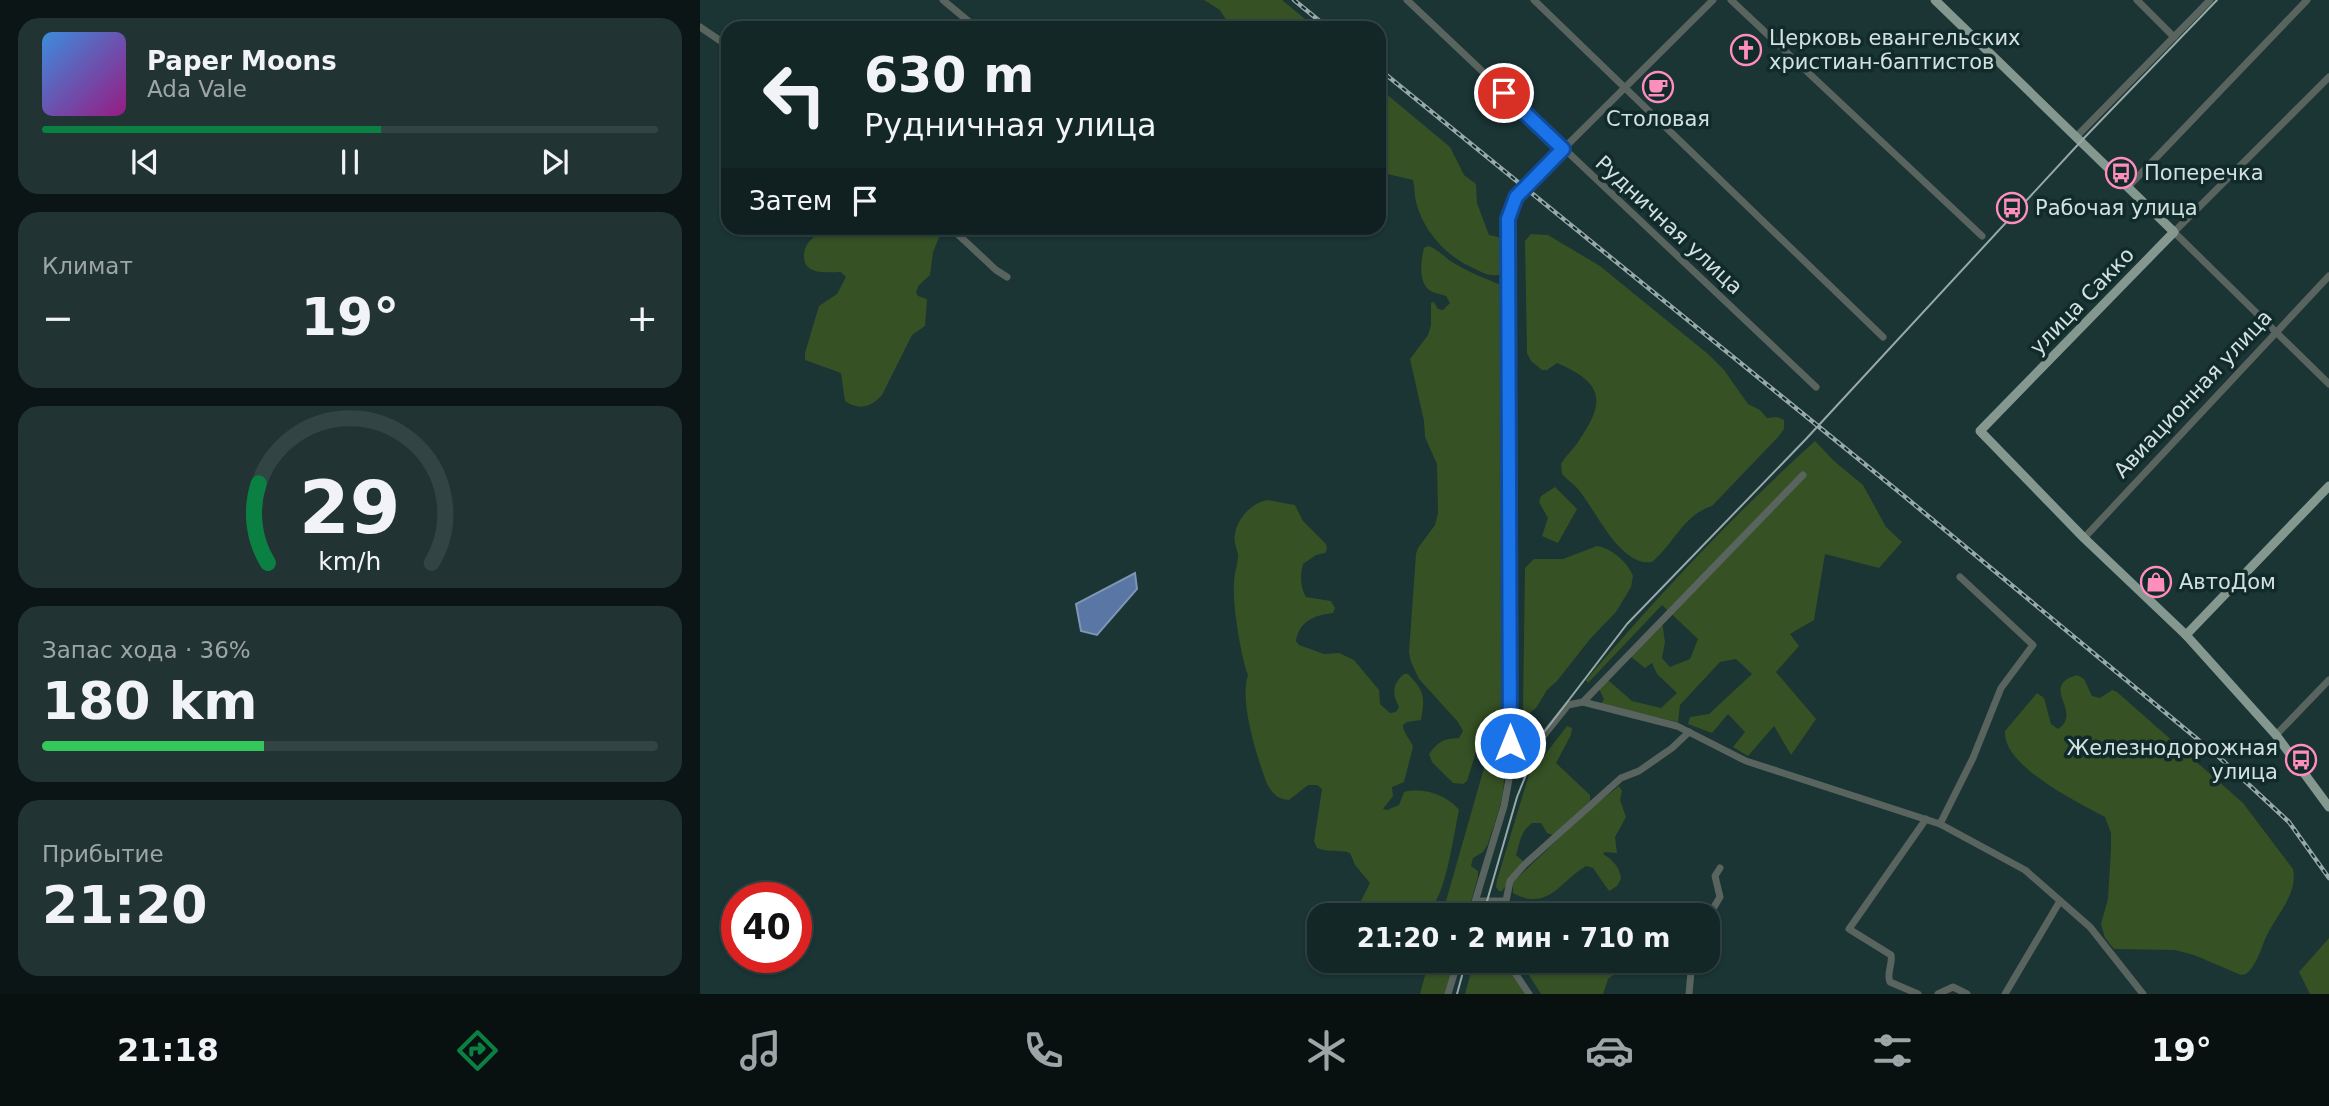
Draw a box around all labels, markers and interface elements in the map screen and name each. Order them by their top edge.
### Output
place label: Церковь евангельских христиан-баптистов [1769,26,2020,74]
church icon: Церковь евангельских христиан-баптистов [1729,33,1763,67]
text: Paper Moons [147,46,337,76]
text: 630 m [864,47,1034,104]
icon: left [749,49,840,140]
pin [1474,63,1534,123]
cafe icon: Столовая [1641,70,1675,104]
icon: arrive [1485,74,1523,112]
text: Ada Vale [147,76,247,102]
text: Рудничная улица [864,106,1157,144]
place label: Столовая [1606,107,1710,131]
icon: previous [126,143,164,181]
icon: pause [331,143,369,181]
icon: next [536,143,574,181]
street label: Рудничная улица [1591,151,1747,299]
bus stop icon: Поперечка [2104,156,2138,190]
place label: Поперечка [2144,161,2264,185]
icon: arrive [846,182,884,220]
text: Затем [749,186,832,216]
bus stop icon: Рабочая улица [1995,191,2029,225]
place label: Рабочая улица [2035,196,2198,220]
street label: улица Сакко [2025,243,2139,359]
text: Климат [42,253,133,279]
text: 19° [301,287,399,347]
text: − [42,296,74,340]
text: + [626,296,658,340]
street label: Авиационная улица [2109,305,2277,483]
text: 29 [299,465,401,550]
text: km/h [318,547,382,576]
shop icon: АвтоДом [2139,565,2173,599]
place label: АвтоДом [2179,570,2276,594]
text: Запас хода · 36% [42,637,251,663]
text: 180 km [42,671,257,731]
position arrow [1473,706,1547,780]
place label: Железнодорожная улица [2067,736,2278,784]
bus stop icon: Железнодорожная улица [2284,743,2318,777]
text: Прибытие [42,841,164,867]
text: 21:20 [42,875,208,935]
speed limit sign: 40 [721,882,812,973]
text: 21:20 · 2 мин · 710 m [1357,923,1670,953]
icon: directions [453,1026,502,1075]
icon: music [736,1026,785,1075]
icon: phone [1019,1026,1068,1075]
icon: climate [1302,1026,1351,1075]
icon: car [1585,1026,1634,1075]
icon: filters [1868,1026,1917,1075]
text: 21:18 [117,1031,219,1069]
text: 19° [2151,1031,2212,1069]

